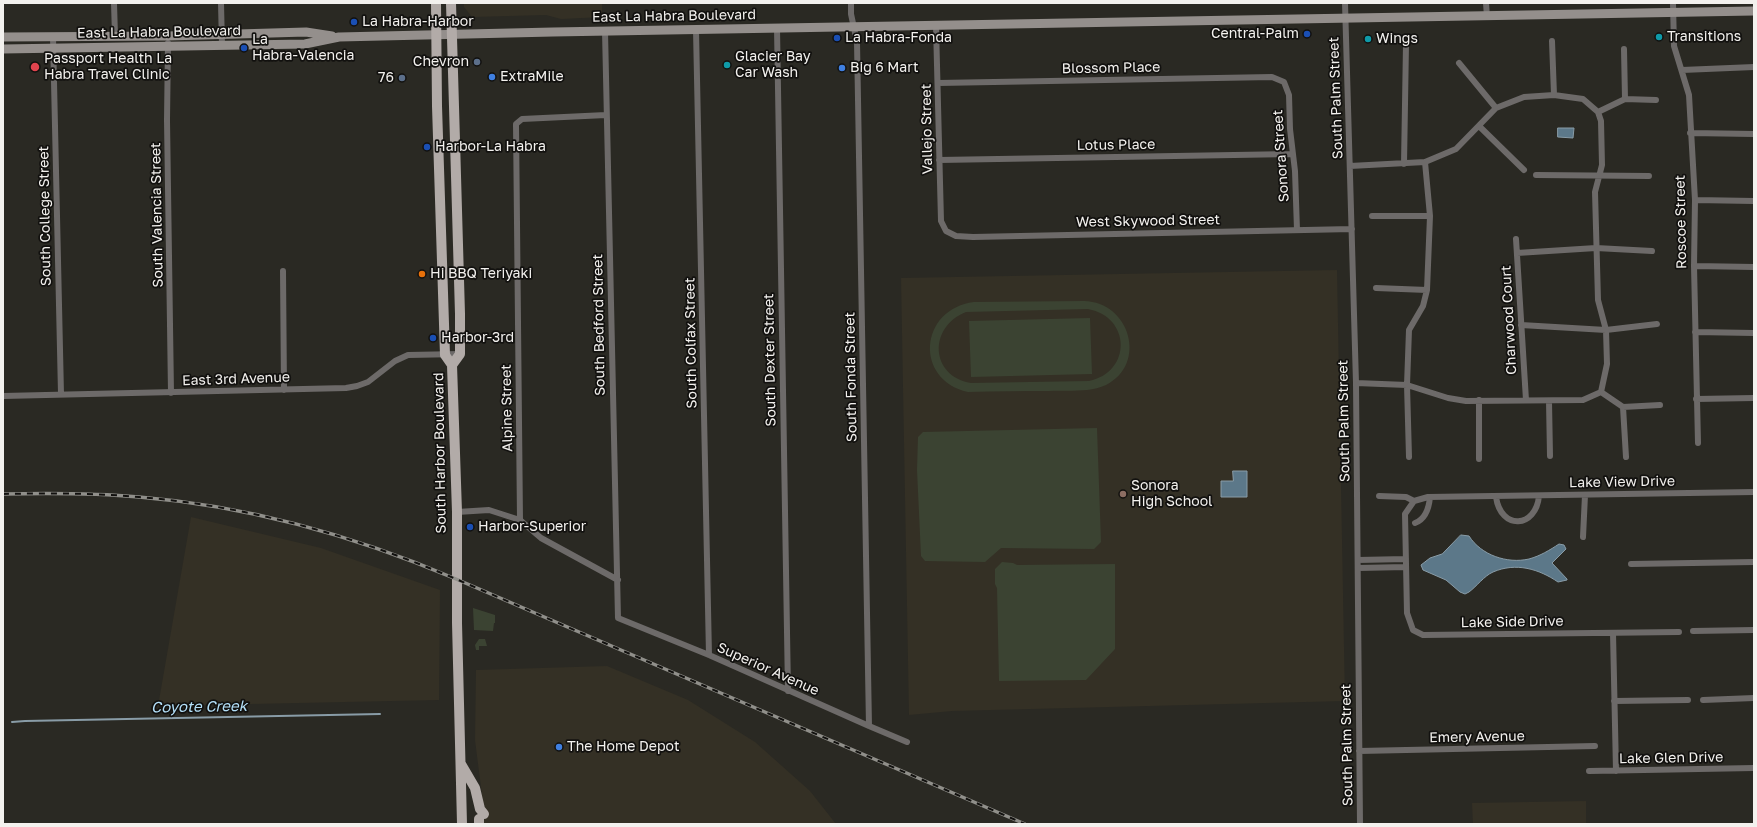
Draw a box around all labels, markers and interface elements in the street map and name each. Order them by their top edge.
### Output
street label: East La Habra Boulevard [592,6,756,26]
place label: La Habra-Harbor [362,14,474,30]
marker: La Habra-Harbor [349,17,359,27]
street label: East La Habra Boulevard [77,22,241,42]
place label: Central-Palm [1211,26,1299,42]
marker: Central-Palm [1302,29,1312,39]
place label: Transitions [1667,29,1741,45]
place label: La Habra-Fonda [845,30,952,46]
place label: Wings [1376,31,1418,47]
place label: La Habra-Valencia [252,32,355,64]
marker: Transitions [1654,32,1664,42]
marker: La Habra-Fonda [832,33,842,43]
marker: Wings [1363,34,1373,44]
street label: South Palm Street [1325,37,1347,159]
marker: La Habra-Valencia [239,43,249,53]
place label: Glacier Bay Car Wash [735,49,811,82]
place label: Passport Health La Habra Travel Clinic [44,51,172,84]
place label: Chevron [413,54,469,70]
marker: Chevron [472,57,482,67]
street label: Blossom Place [1062,59,1160,77]
marker: Glacier Bay Car Wash [722,60,732,70]
place label: Big 6 Mart [850,60,919,76]
marker: Passport Health La Habra Travel Clinic [29,61,41,73]
marker: Big 6 Mart [837,63,847,73]
place label: ExtraMile [500,69,564,85]
place label: 76 [378,70,394,86]
marker: ExtraMile [487,72,497,82]
marker: 76 [397,73,407,83]
street label: Vallejo Street [918,84,936,174]
street label: Sonora Street [1269,109,1293,203]
street label: Lotus Place [1077,136,1155,154]
place label: Harbor-La Habra [435,139,546,155]
street label: South Valencia Street [147,142,167,288]
marker: Harbor-La Habra [422,142,432,152]
street label: South College Street [35,146,55,286]
street label: Roscoe Street [1672,175,1690,269]
street label: West Skywood Street [1076,211,1220,231]
street label: South Bedford Street [589,254,609,396]
street label: Charwood Court [1498,265,1520,375]
place label: Hi BBQ Teriyaki [430,266,532,282]
marker: Hi BBQ Teriyaki [417,269,427,279]
street label: South Colfax Street [681,277,701,409]
street label: South Dexter Street [760,293,780,427]
street label: South Fonda Street [841,312,861,442]
place label: Harbor-3rd [441,330,514,346]
marker: Harbor-3rd [428,333,438,343]
street label: South Palm Street [1335,360,1353,482]
street label: Alpine Street [498,364,516,452]
street label: East 3rd Avenue [182,369,290,389]
street label: South Harbor Boulevard [430,372,450,534]
street label: Lake View Drive [1569,473,1675,491]
place label: Sonora High School [1131,478,1213,510]
marker: Sonora High School [1118,489,1128,499]
place label: Harbor-Superior [478,519,586,535]
marker: Harbor-Superior [465,522,475,532]
street label: Lake Side Drive [1460,613,1564,631]
street label: Superior Avenue [714,639,822,699]
street label: South Palm Street [1338,684,1356,806]
water label: Coyote Creek [151,697,247,717]
street label: Emery Avenue [1429,728,1525,746]
place label: The Home Depot [567,739,679,755]
marker: The Home Depot [554,742,564,752]
street label: Lake Glen Drive [1619,749,1723,767]

